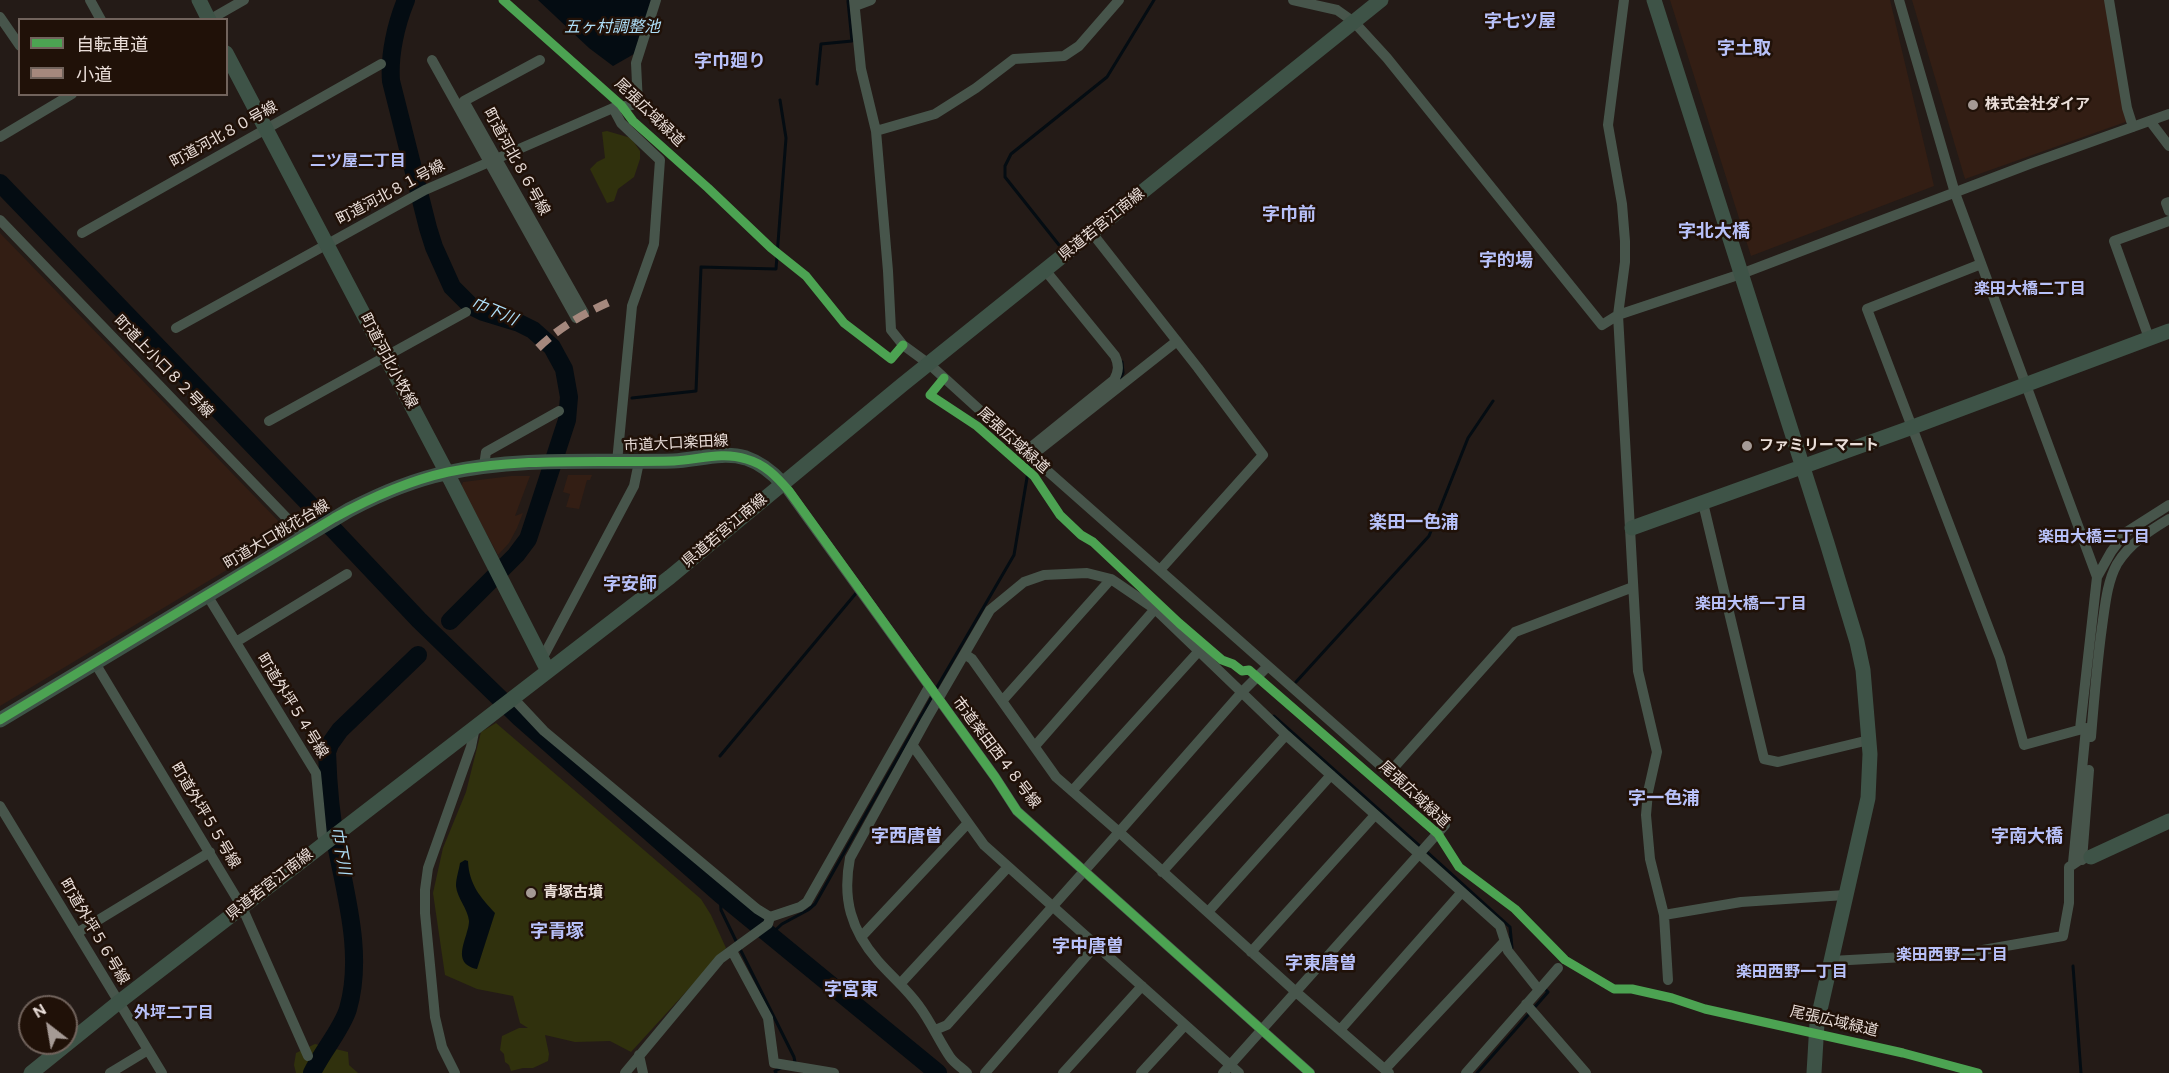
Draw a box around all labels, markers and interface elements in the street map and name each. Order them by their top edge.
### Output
district label: 字七ツ屋 [1484,11,1556,33]
legend [18,18,228,96]
water label: 五ヶ村調整池 [564,18,660,38]
text: 自転車道 [76,33,148,57]
district label: 字土取 [1717,38,1771,60]
district label: 字巾廻り [694,51,766,73]
text: 小道 [76,63,112,87]
street label: 尾張広域緑道 [610,75,688,151]
place label: 株式会社ダイア [1985,96,2090,114]
street label: 町道河北８０号線 [167,98,281,172]
marker: 株式会社ダイア [1966,98,1980,112]
street label: 町道河北８６号線 [479,105,553,219]
district label: 二ツ屋二丁目 [310,152,406,172]
street label: 町道河北８１号線 [334,157,448,229]
street label: 県道若宮江南線 [1056,185,1148,265]
district label: 字巾前 [1262,204,1316,226]
district label: 字北大橋 [1678,221,1750,243]
district label: 字的場 [1479,250,1533,272]
district label: 楽田大橋二丁目 [1974,280,2086,300]
water label: 巾下川 [468,294,520,330]
street label: 町道河北小牧線 [355,310,421,412]
street label: 町道上小口８２号線 [110,312,216,422]
street label: 尾張広域緑道 [974,404,1052,478]
street label: 市道大口楽田線 [623,432,729,456]
place label: ファミリーマート [1759,437,1879,455]
marker: ファミリーマート [1740,439,1754,453]
street label: 県道若宮江南線 [679,490,771,572]
street label: 町道大口桃花台線 [221,496,333,574]
district label: 楽田一色浦 [1369,512,1459,534]
district label: 楽田大橋三丁目 [2038,528,2150,548]
district label: 字安師 [603,574,657,596]
district label: 楽田大橋一丁目 [1695,595,1807,615]
street label: 町道外坪５４号線 [253,650,331,762]
street label: 市道楽田西４８号線 [948,694,1044,812]
street label: 尾張広域緑道 [1375,758,1453,832]
street label: 町道外坪５５号線 [166,760,244,872]
district label: 字一色浦 [1628,788,1700,810]
water label: 巾下川 [326,826,354,876]
district label: 字西唐曽 [871,826,943,848]
district label: 字南大橋 [1991,826,2063,848]
street label: 県道若宮江南線 [223,846,317,924]
street label: 町道外坪５６号線 [55,876,133,988]
place label: 青塚古墳 [543,884,603,902]
marker: 青塚古墳 [524,886,538,900]
district label: 字青塚 [530,921,584,943]
district label: 字中唐曽 [1052,936,1124,958]
district label: 楽田西野二丁目 [1896,946,2008,966]
district label: 字東唐曽 [1285,953,1357,975]
district label: 楽田西野一丁目 [1736,963,1848,983]
district label: 字宮東 [824,979,878,1001]
north arrow [18,995,78,1055]
text: N [29,999,50,1023]
street label: 尾張広域緑道 [1788,1003,1880,1041]
district label: 外坪二丁目 [134,1004,214,1024]

